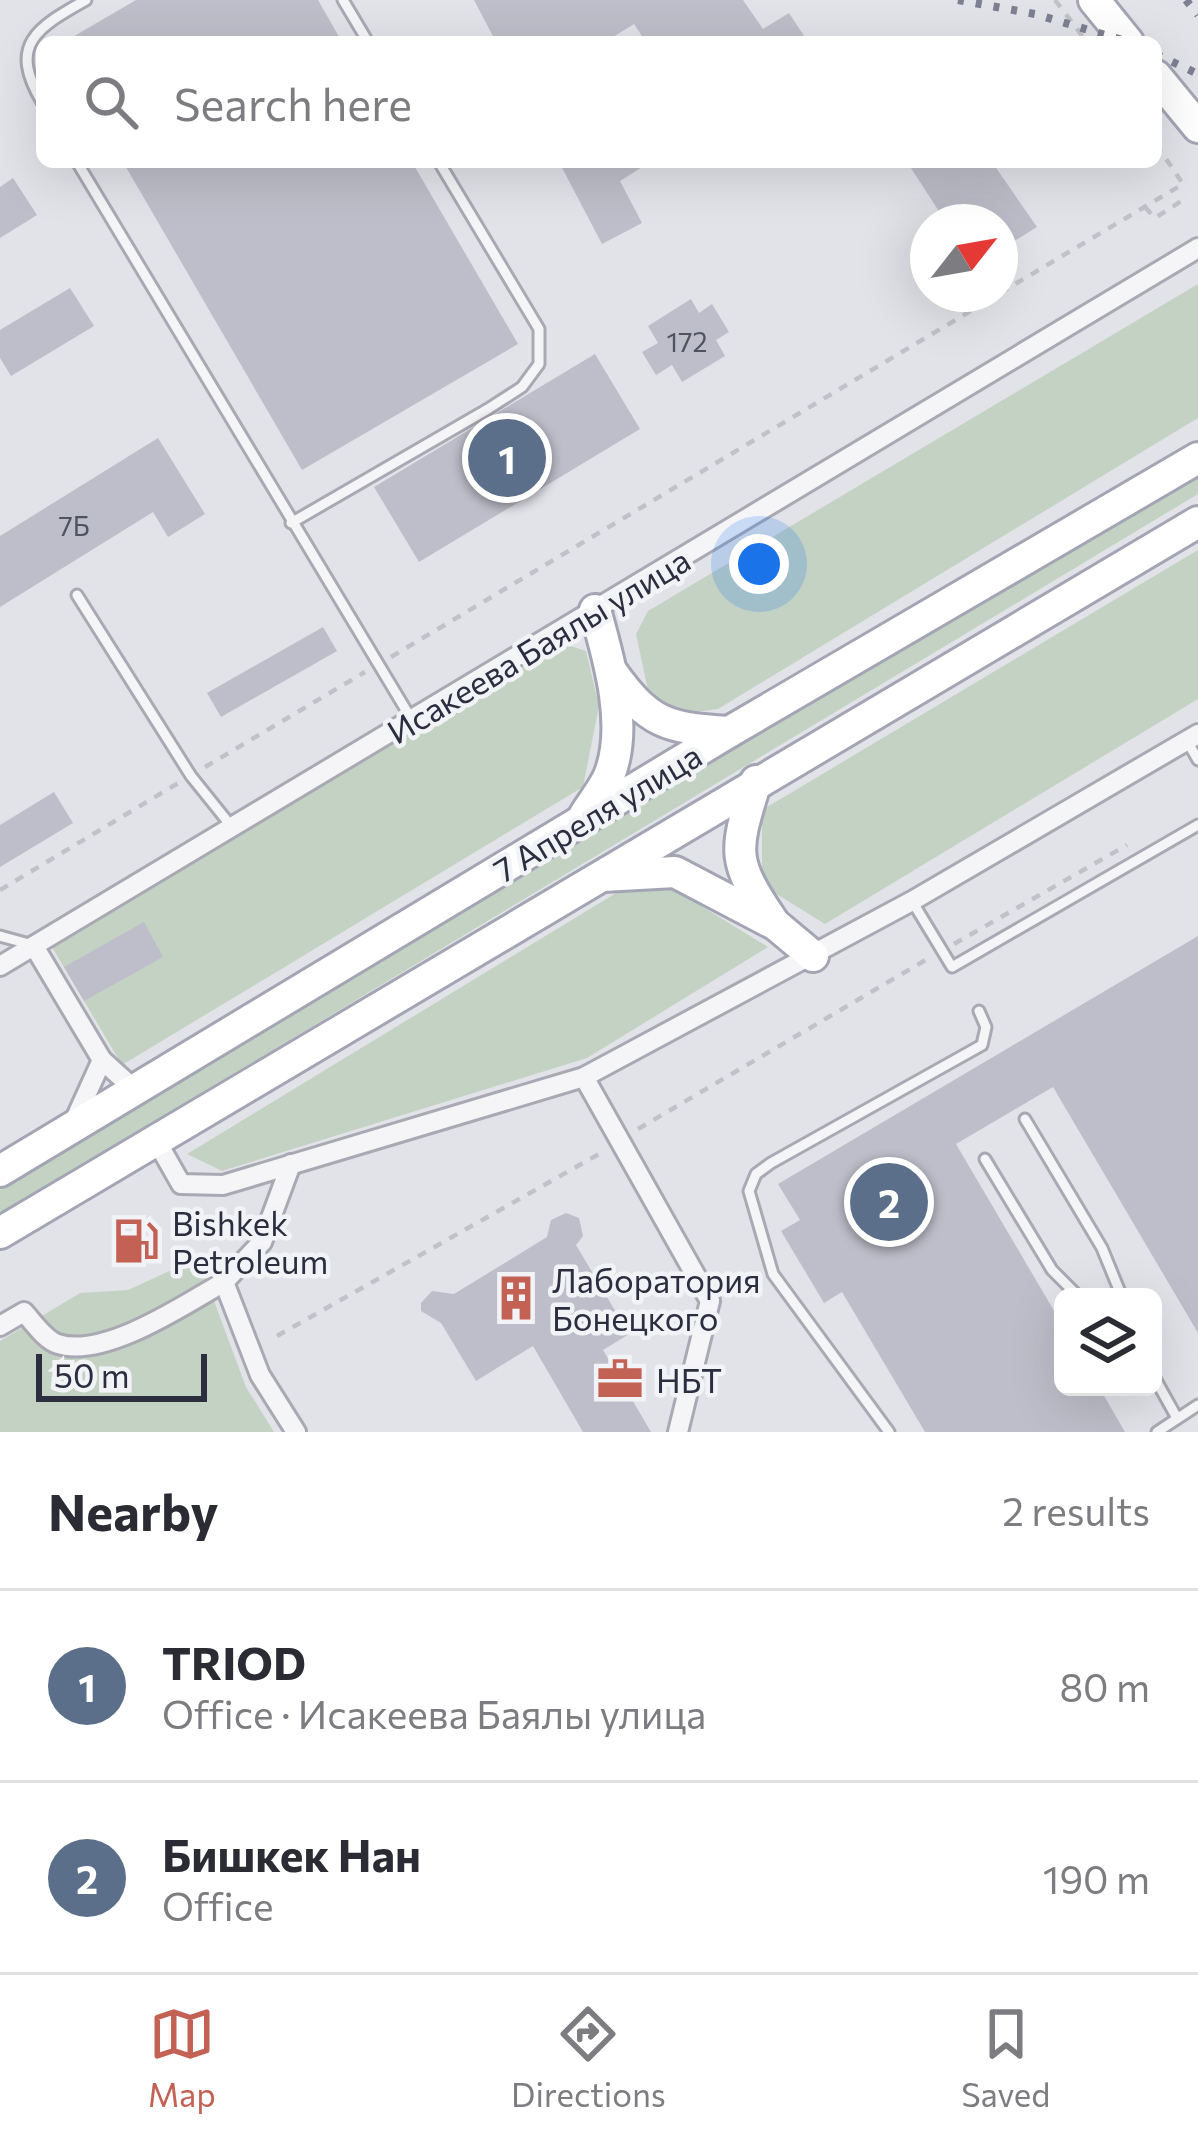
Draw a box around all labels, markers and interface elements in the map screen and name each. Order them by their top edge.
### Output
search box [36,36,1162,168]
icon: search [78,69,144,135]
text: Search here [174,75,412,130]
north arrow [910,204,1018,312]
house number: 172 [667,325,707,358]
pin: 1 [468,413,546,503]
house number: 7Б [58,509,90,542]
your location [729,534,789,594]
street label: Исакеева Баялы улица [379,538,697,752]
street label: 7 Апреля улица [486,734,708,890]
pin: 2 [850,1157,928,1247]
place label: Bishkek Petroleum [172,1202,328,1281]
fuel station icon: Bishkek Petroleum [111,1216,161,1266]
place label: Лаборатория Бонецкого [552,1259,761,1338]
building icon: Лаборатория Бонецкого [491,1273,541,1323]
map controls [1054,1288,1162,1396]
button: layers [1054,1288,1162,1396]
scale bar [36,1348,207,1401]
text: 50 m [54,1354,130,1395]
office icon: НБТ [595,1354,645,1404]
place label: НБТ [656,1359,722,1400]
text: Nearby [48,1479,218,1542]
text: 2 results [1002,1486,1150,1534]
text: TRIOD [162,1634,306,1689]
text: 1 [78,1662,96,1710]
text: 80 m [1059,1662,1150,1710]
text: Office · Исакеева Баялы улица [162,1689,706,1737]
text: Бишкек Нан [162,1826,421,1881]
text: 2 [76,1854,98,1902]
text: 190 m [1043,1854,1150,1902]
text: Office [162,1881,274,1929]
tab: Map [148,2001,216,2114]
tab: Directions [511,2001,666,2114]
tab: Saved [961,2001,1050,2114]

